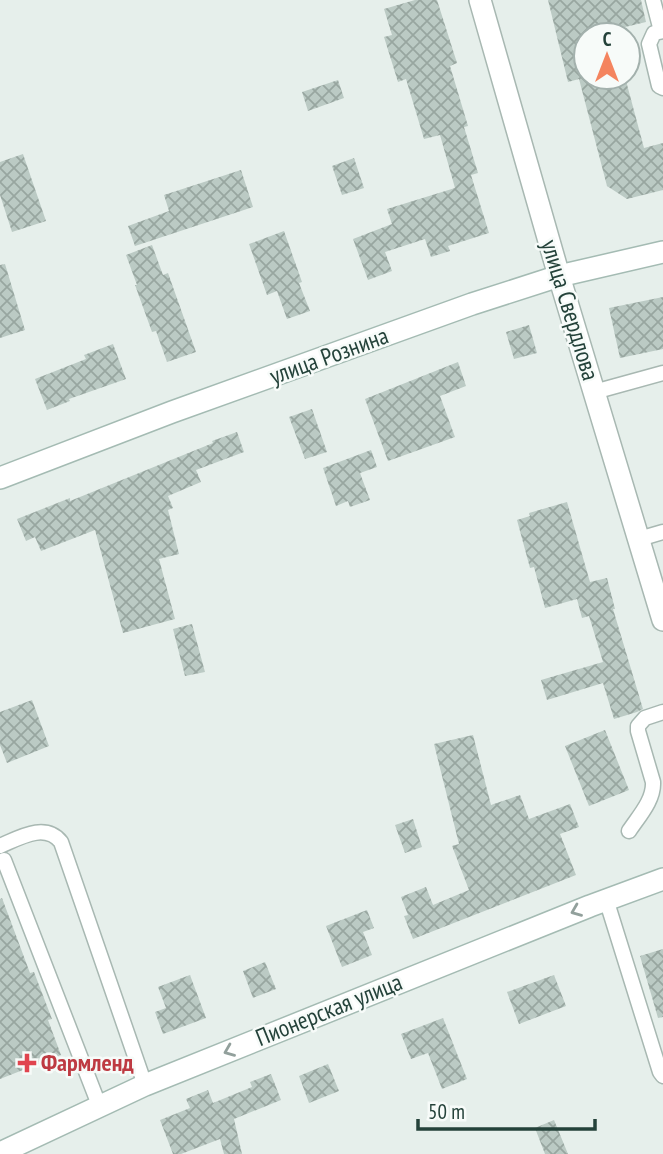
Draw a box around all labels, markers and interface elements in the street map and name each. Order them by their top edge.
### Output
north arrow [572,21,642,91]
text: С [603,27,612,51]
street label: улица Свердлова [534,236,607,384]
street label: улица Рознина [265,320,392,391]
one-way arrow [571,903,583,917]
street label: Пионерская улица [251,966,407,1053]
one-way arrow [223,1042,235,1056]
place label: Фармленд [41,1047,134,1078]
marker: Фармленд [19,1055,35,1071]
scale bar [418,1088,595,1132]
text: 50 m [428,1098,465,1125]

